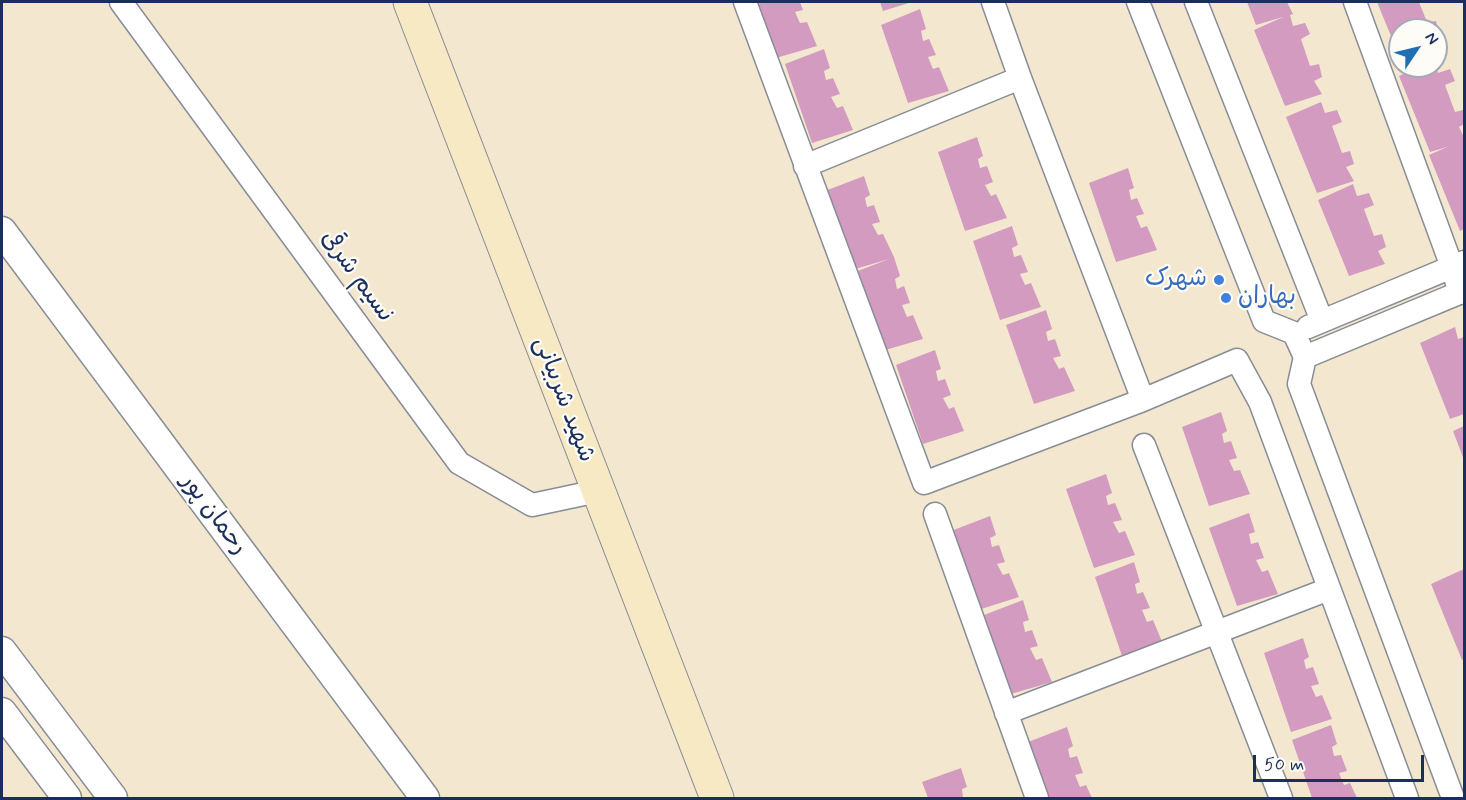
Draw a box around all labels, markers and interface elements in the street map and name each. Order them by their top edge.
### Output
north arrow [1388,18,1448,78]
text: N [1420,28,1443,49]
street label: نسیم شرقی [313,226,399,328]
place label: شهرک [1145,266,1207,294]
marker: شهرک [1212,273,1226,287]
place label: بهاران [1238,284,1296,312]
marker: بهاران [1219,291,1233,305]
street label: شهید شربیانی [526,333,600,467]
street label: رحمان پور [173,469,253,561]
scale bar [1256,743,1427,781]
text: 50 m [1264,753,1304,777]

